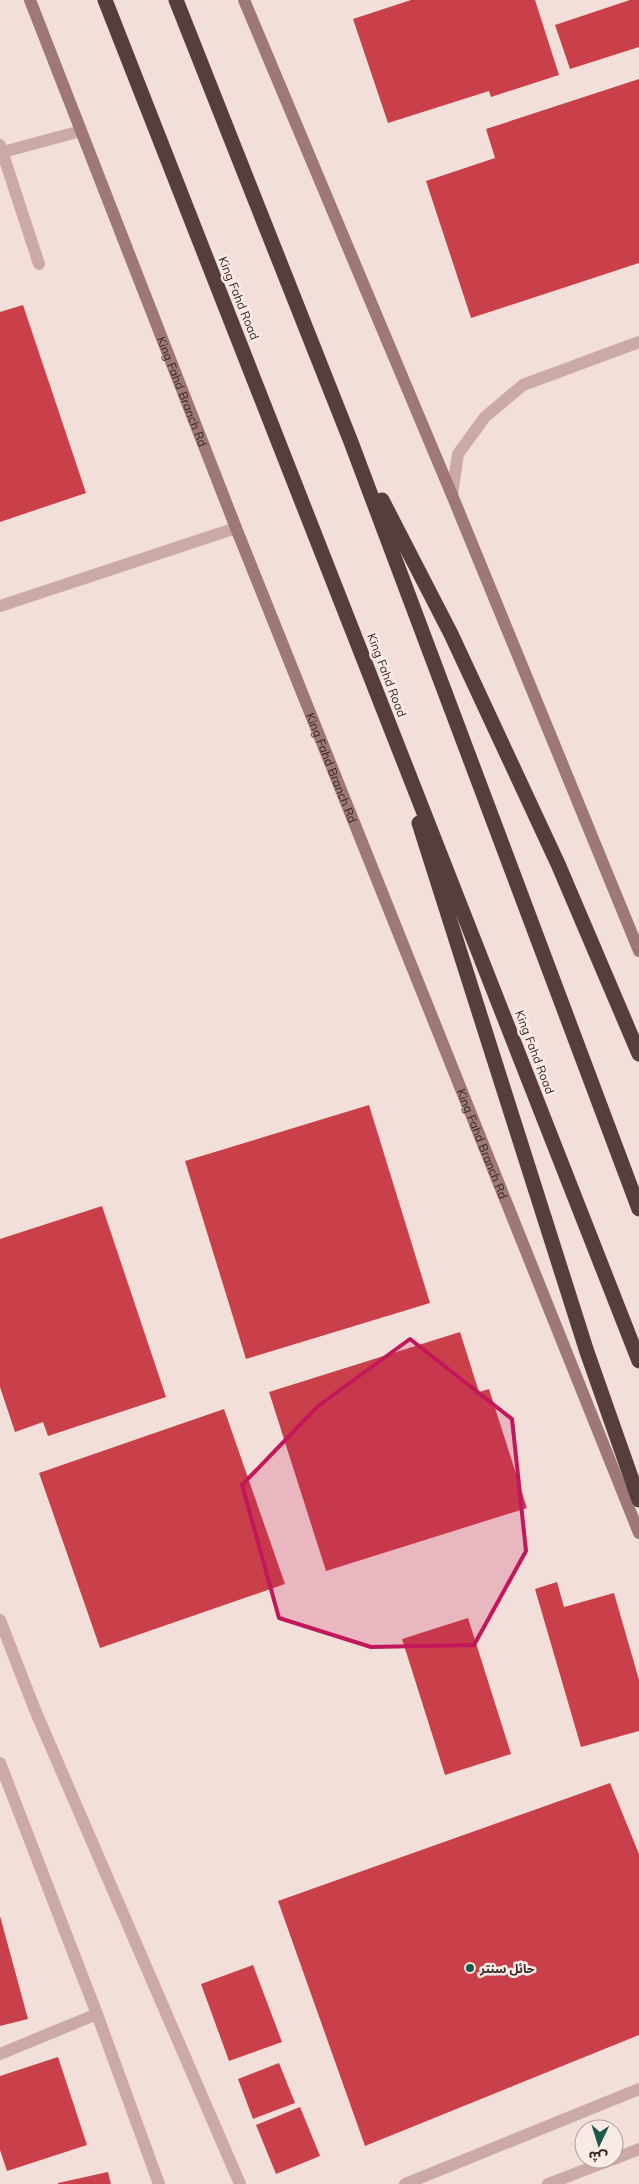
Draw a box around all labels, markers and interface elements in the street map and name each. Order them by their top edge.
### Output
street label: King Fahd Road [215,254,263,342]
street label: King Fahd Branch Rd [154,334,211,449]
street label: King Fahd Road [364,631,410,719]
street label: King Fahd Branch Rd [303,710,361,825]
street label: King Fahd Road [512,1008,558,1096]
street label: King Fahd Branch Rd [454,1086,512,1201]
place label: حائل سنتر [479,1961,535,1976]
marker: حائل سنتر [464,1962,476,1974]
north arrow [574,2119,624,2169]
text: ش [588,2147,608,2167]

